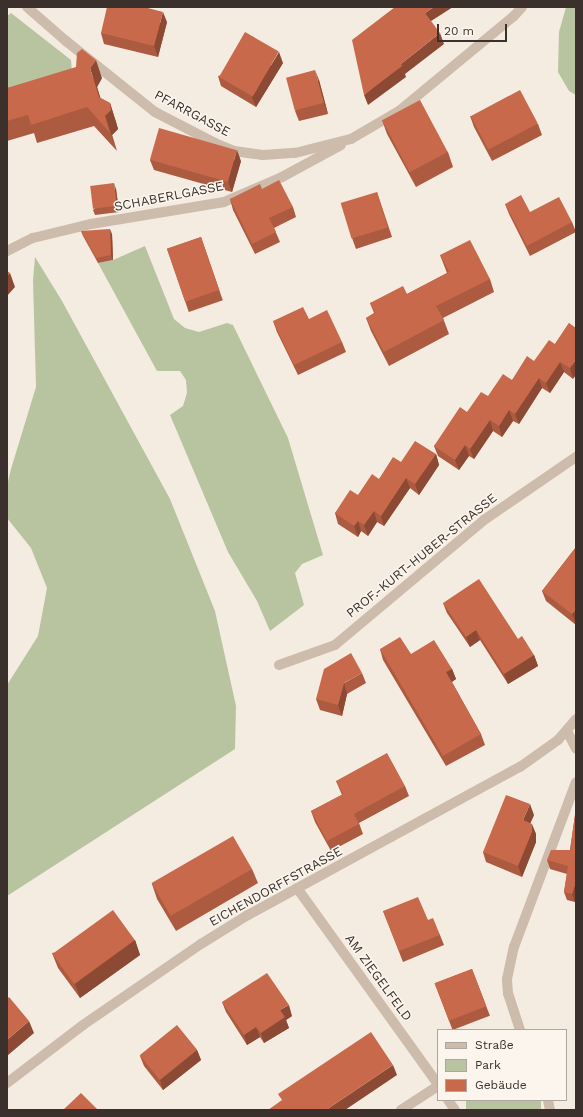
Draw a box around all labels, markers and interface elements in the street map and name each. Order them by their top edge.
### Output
scale bar [439,16,509,42]
text: 20 m [444,24,474,38]
street label: PFARRGASSE [151,87,233,141]
street label: SCHABERLGASSE [113,179,225,215]
street label: PROF.-KURT-HUBER-STRASSE [344,491,500,621]
street label: EICHENDORFFSTRASSE [207,844,345,930]
street label: AM ZIEGELFELD [341,932,415,1024]
legend [437,1029,567,1101]
text: Straße [475,1038,514,1052]
text: Park [475,1058,501,1072]
text: Gebäude [475,1078,527,1092]

